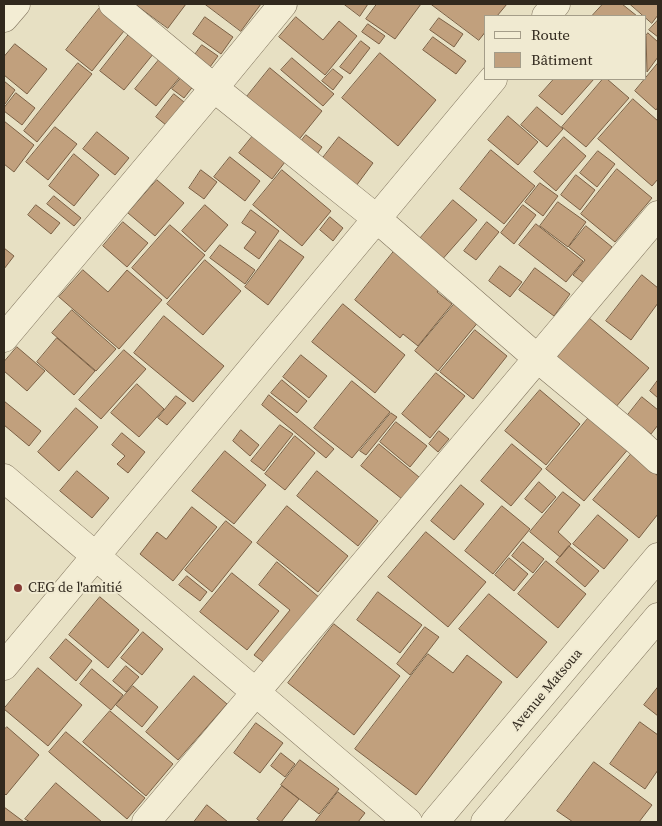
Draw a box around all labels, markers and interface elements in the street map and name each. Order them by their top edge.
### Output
legend [484,15,647,80]
text: Route [531,24,570,45]
text: Bâtiment [531,49,592,70]
place label: CEG de l'amitié [28,580,122,596]
marker: CEG de l'amitié [12,582,24,594]
street label: Avenue Matsoua [508,645,586,735]

